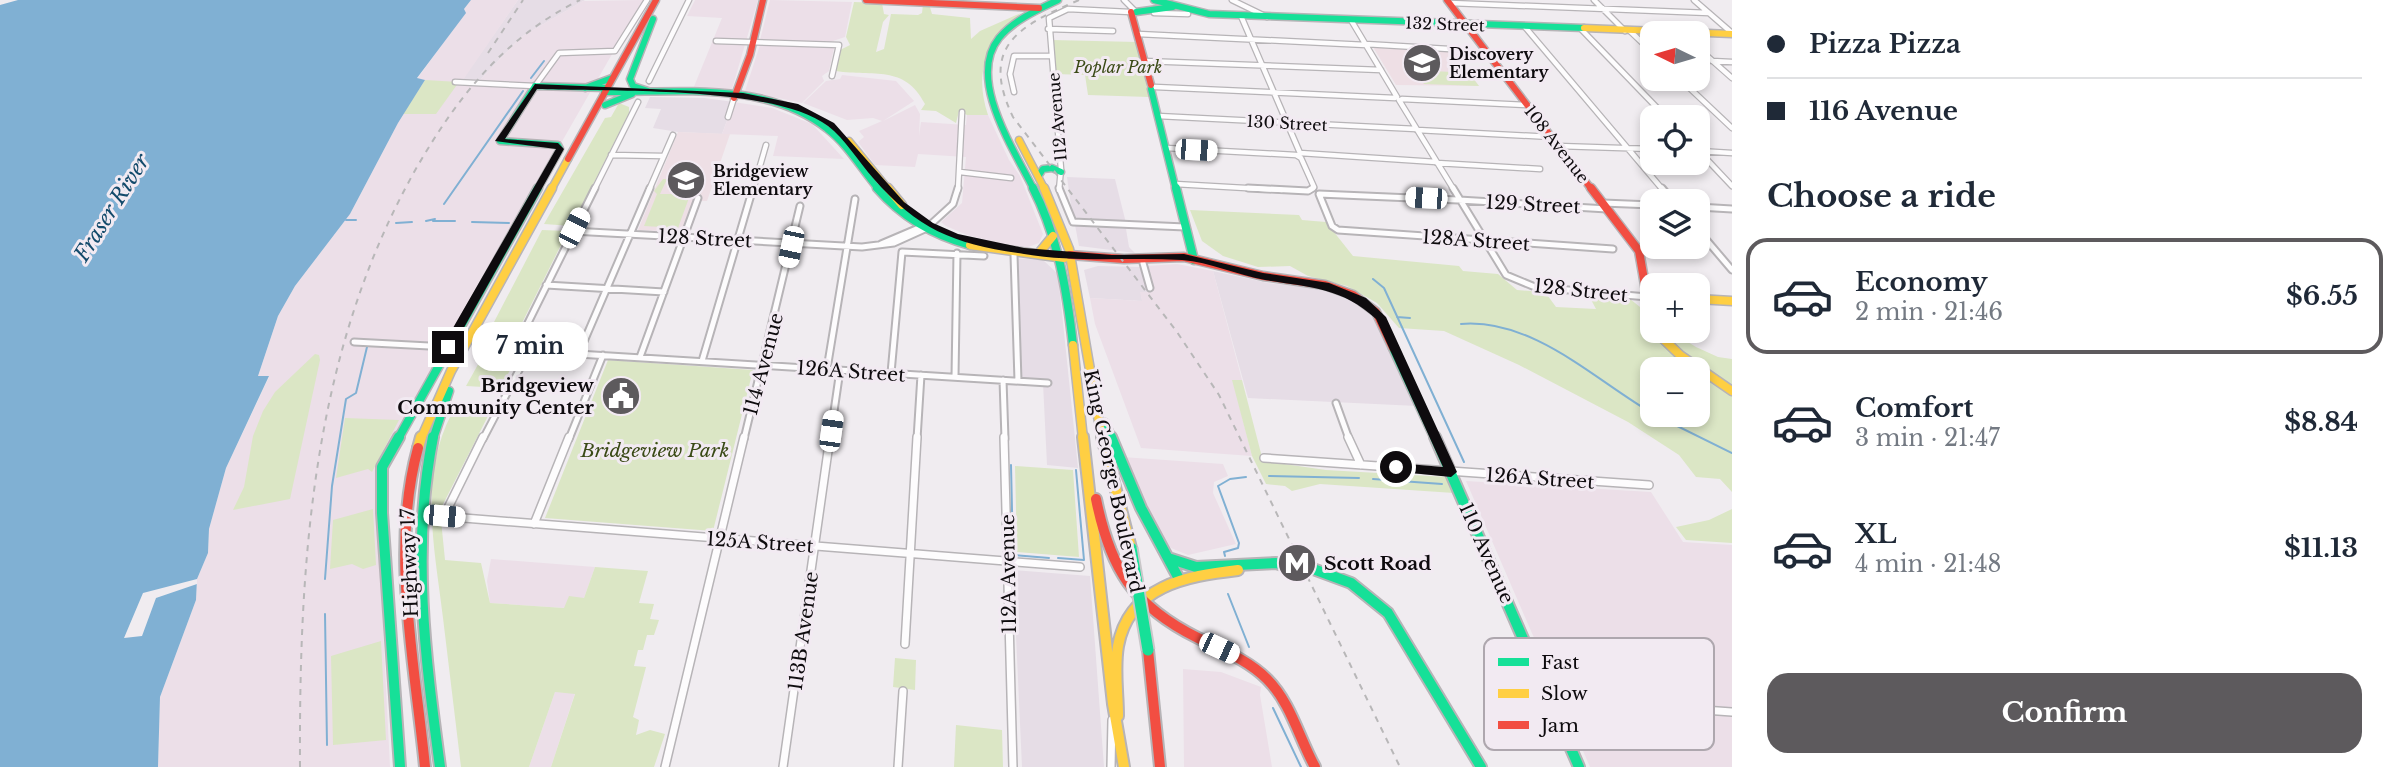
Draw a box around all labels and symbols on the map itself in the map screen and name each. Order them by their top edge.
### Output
street label: 132 Street [1405,13,1485,35]
north arrow [1640,21,1710,91]
school or university icon: Discovery Elementary [1401,42,1443,84]
place label: Discovery Elementary [1449,44,1549,82]
park label: Poplar Park [1073,57,1162,77]
street label: 112 Avenue [1043,72,1071,162]
street label: 108 Avenue [1520,101,1594,187]
street label: 130 Street [1246,111,1328,135]
car [1175,138,1218,162]
water label: Fraser River [68,148,156,267]
school or university icon: Bridgeview Elementary [665,159,707,201]
place label: Bridgeview Elementary [713,161,813,199]
car [1405,186,1448,210]
street label: 129 Street [1485,191,1582,219]
car [556,205,593,251]
car [777,224,806,270]
street label: 128 Street [657,225,753,252]
street label: 128A Street [1421,225,1532,256]
street label: 128 Street [1533,274,1630,307]
street label: 114 Avenue [739,310,788,418]
callout: 7 min [472,322,588,372]
route end [432,331,464,363]
street label: 126A Street [796,356,907,387]
street label: King George Boulevard [1079,367,1148,595]
place label: Bridgeview Community Center [397,374,595,419]
public building icon: Bridgeview Community Center [600,375,642,417]
car [818,409,845,453]
park label: Bridgeview Park [580,439,729,462]
route start [1380,451,1412,483]
street label: 126A Street [1485,463,1596,494]
street label: 110 Avenue [1454,499,1519,607]
car [423,504,466,528]
street label: Highway 17 [396,508,423,618]
street label: 112A Avenue [996,514,1021,634]
street label: 125A Street [706,527,815,558]
metro station icon: Scott Road [1276,542,1318,584]
place label: Scott Road [1324,552,1431,575]
street label: 113B Avenue [784,570,823,692]
car [1196,630,1243,666]
legend [1484,638,1714,750]
text: Fast [1541,651,1580,674]
text: Slow [1541,682,1588,705]
text: Jam [1538,714,1579,737]

